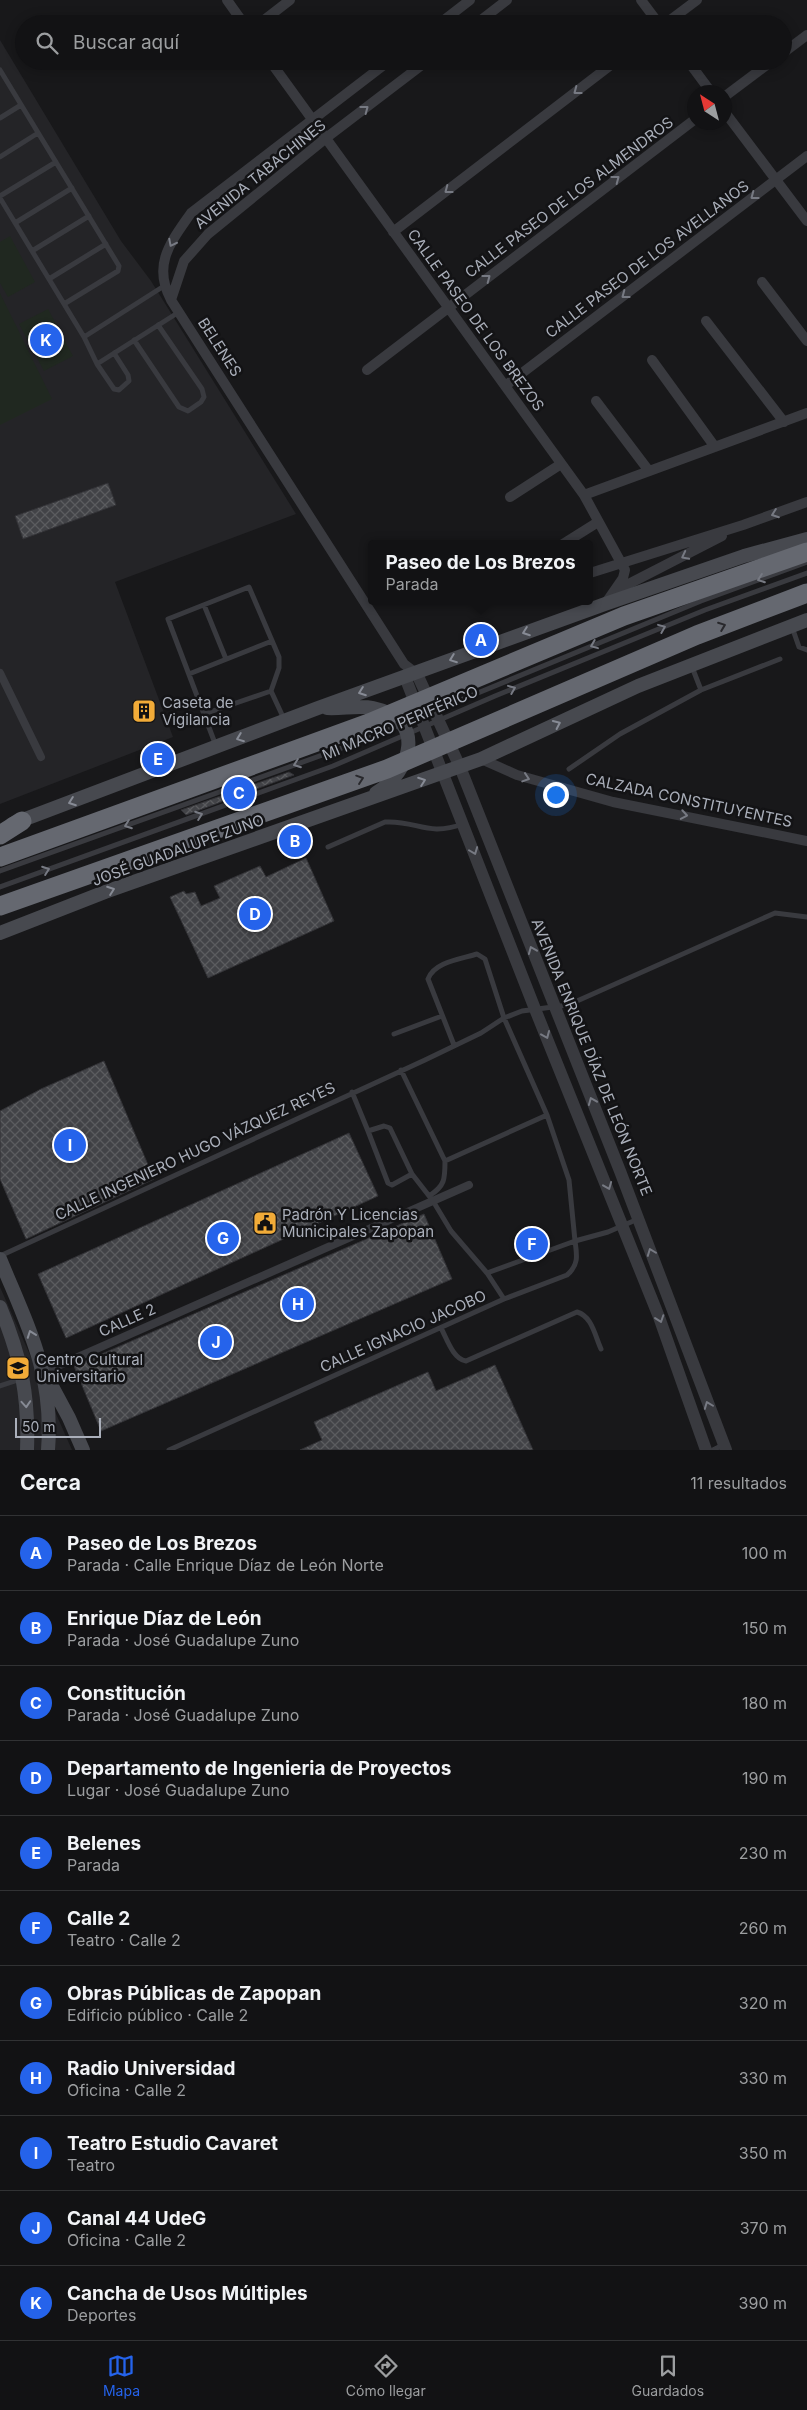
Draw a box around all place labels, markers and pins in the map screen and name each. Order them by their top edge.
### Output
pin: K [30,321,62,359]
pin: A [465,621,497,659]
place label: Caseta de Vigilancia [162,693,234,729]
building icon: Caseta de Vigilancia [131,698,157,724]
pin: E [142,740,174,778]
pin: C [223,774,255,812]
pin: B [279,822,311,860]
pin: D [239,895,271,933]
pin: I [54,1126,86,1164]
place label: Padrón Y Licencias Municipales Zapopan [282,1205,434,1241]
public building icon: Padrón Y Licencias Municipales Zapopan [252,1210,278,1236]
pin: G [207,1219,239,1257]
pin: F [516,1225,548,1263]
pin: H [282,1285,314,1323]
pin: J [200,1323,232,1361]
place label: Centro Cultural Universitario [36,1350,143,1386]
school or university icon: Centro Cultural Universitario [5,1355,31,1381]

